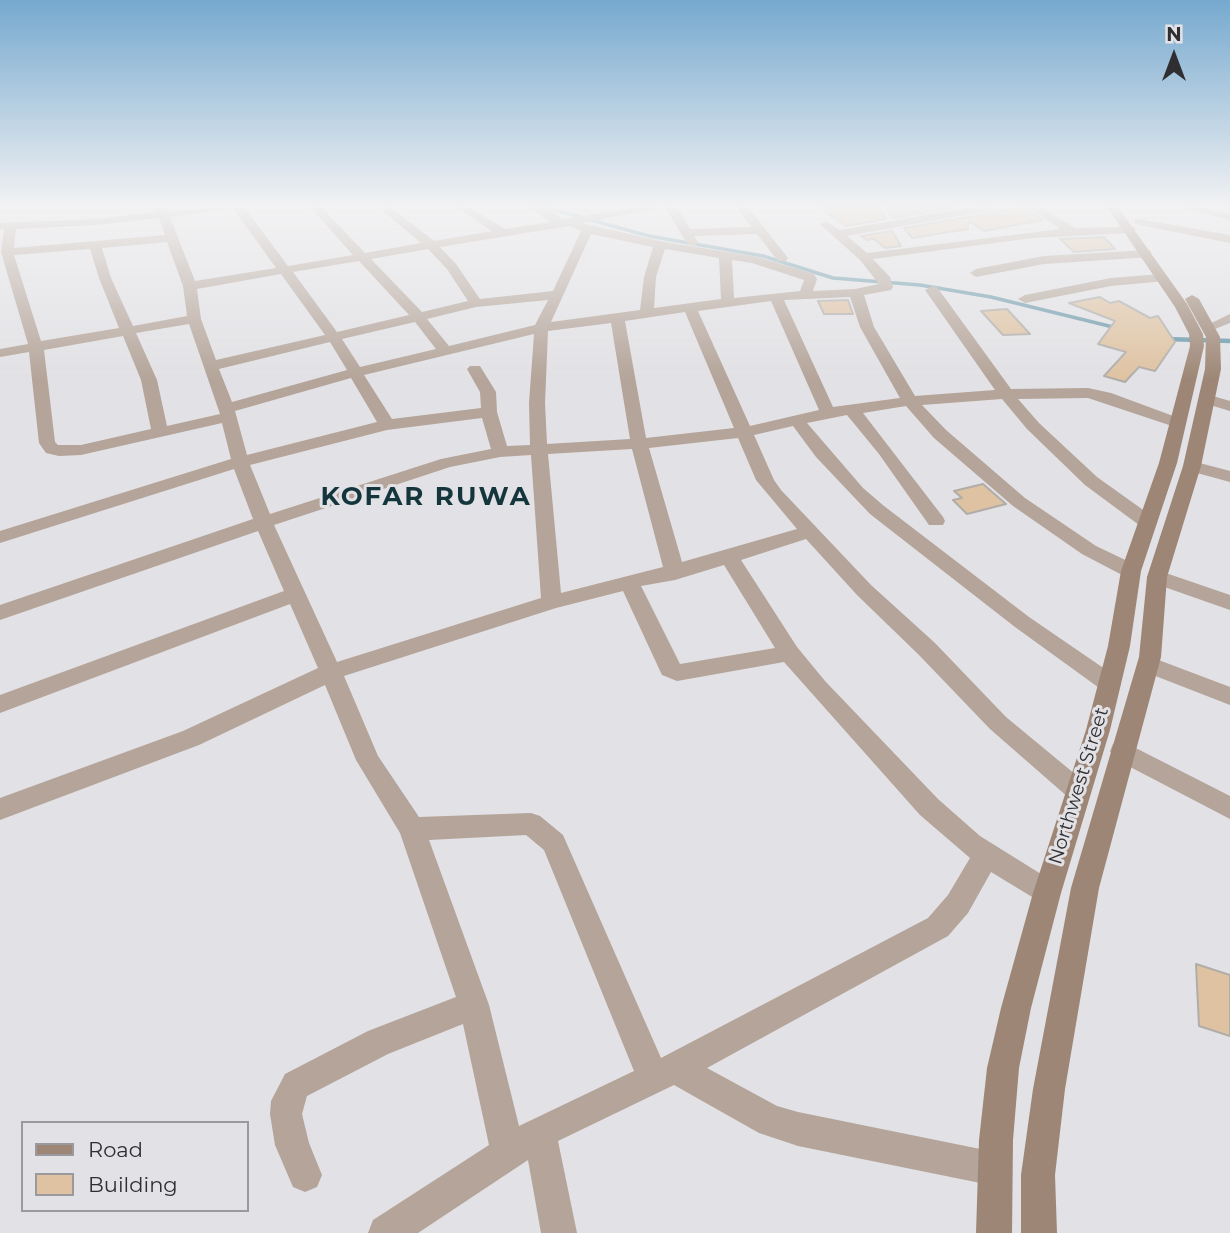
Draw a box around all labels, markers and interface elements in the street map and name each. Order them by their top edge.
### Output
north arrow [1139,21,1209,91]
text: N [1166,23,1182,46]
district label: KOFAR RUWA [322,481,530,513]
street label: Northwest Street [1044,705,1114,867]
legend [21,1121,248,1212]
text: Road [88,1137,143,1162]
text: Building [88,1172,178,1197]

